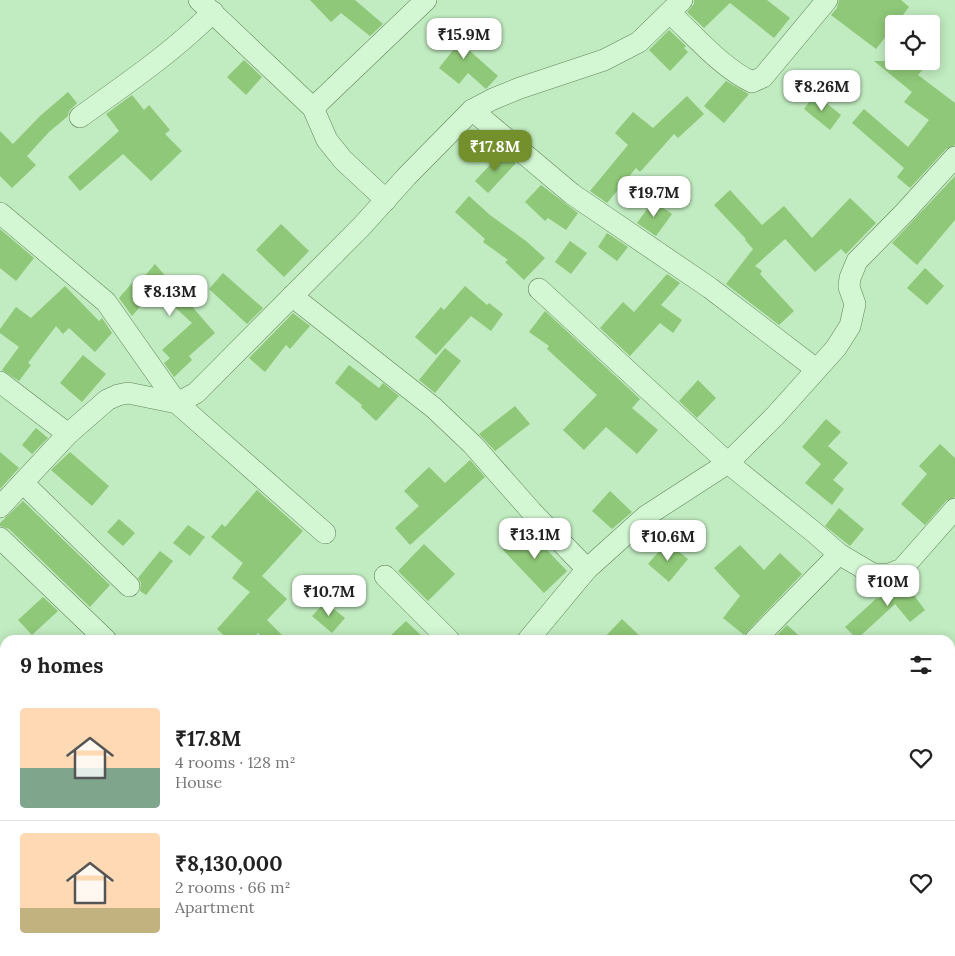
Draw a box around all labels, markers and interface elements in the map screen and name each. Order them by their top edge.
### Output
map controls [885,15,940,70]
button: locate [885,15,940,70]
pin: ₹15.9M [423,18,505,60]
text: ₹15.9M [438,24,490,44]
pin: ₹8.26M [781,70,863,112]
text: ₹8.26M [794,76,850,96]
pin: ₹17.8M [454,130,536,172]
text: ₹17.8M [470,136,520,156]
pin: ₹19.7M [613,176,695,218]
text: ₹19.7M [629,182,679,202]
pin: ₹8.13M [129,274,211,317]
text: ₹8.13M [143,281,197,301]
pin: ₹13.1M [494,518,576,560]
pin: ₹10.6M [627,520,709,562]
text: ₹13.1M [510,524,560,544]
text: ₹10.6M [641,526,695,546]
pin: ₹10M [858,564,918,607]
text: ₹10M [867,571,909,591]
pin: ₹10.7M [288,574,370,617]
text: ₹10.7M [303,581,355,601]
icon: filters [907,651,935,679]
text: 9 homes [20,652,103,679]
text: ₹17.8M [175,725,241,752]
icon: home [60,728,120,788]
icon: heart [907,744,935,772]
text: 4 rooms · 128 m² [175,752,296,772]
text: House [175,772,222,792]
text: ₹8,130,000 [175,850,283,877]
icon: home [60,853,120,913]
icon: heart [907,869,935,897]
text: 2 rooms · 66 m² [175,877,291,897]
text: Apartment [175,897,255,917]

